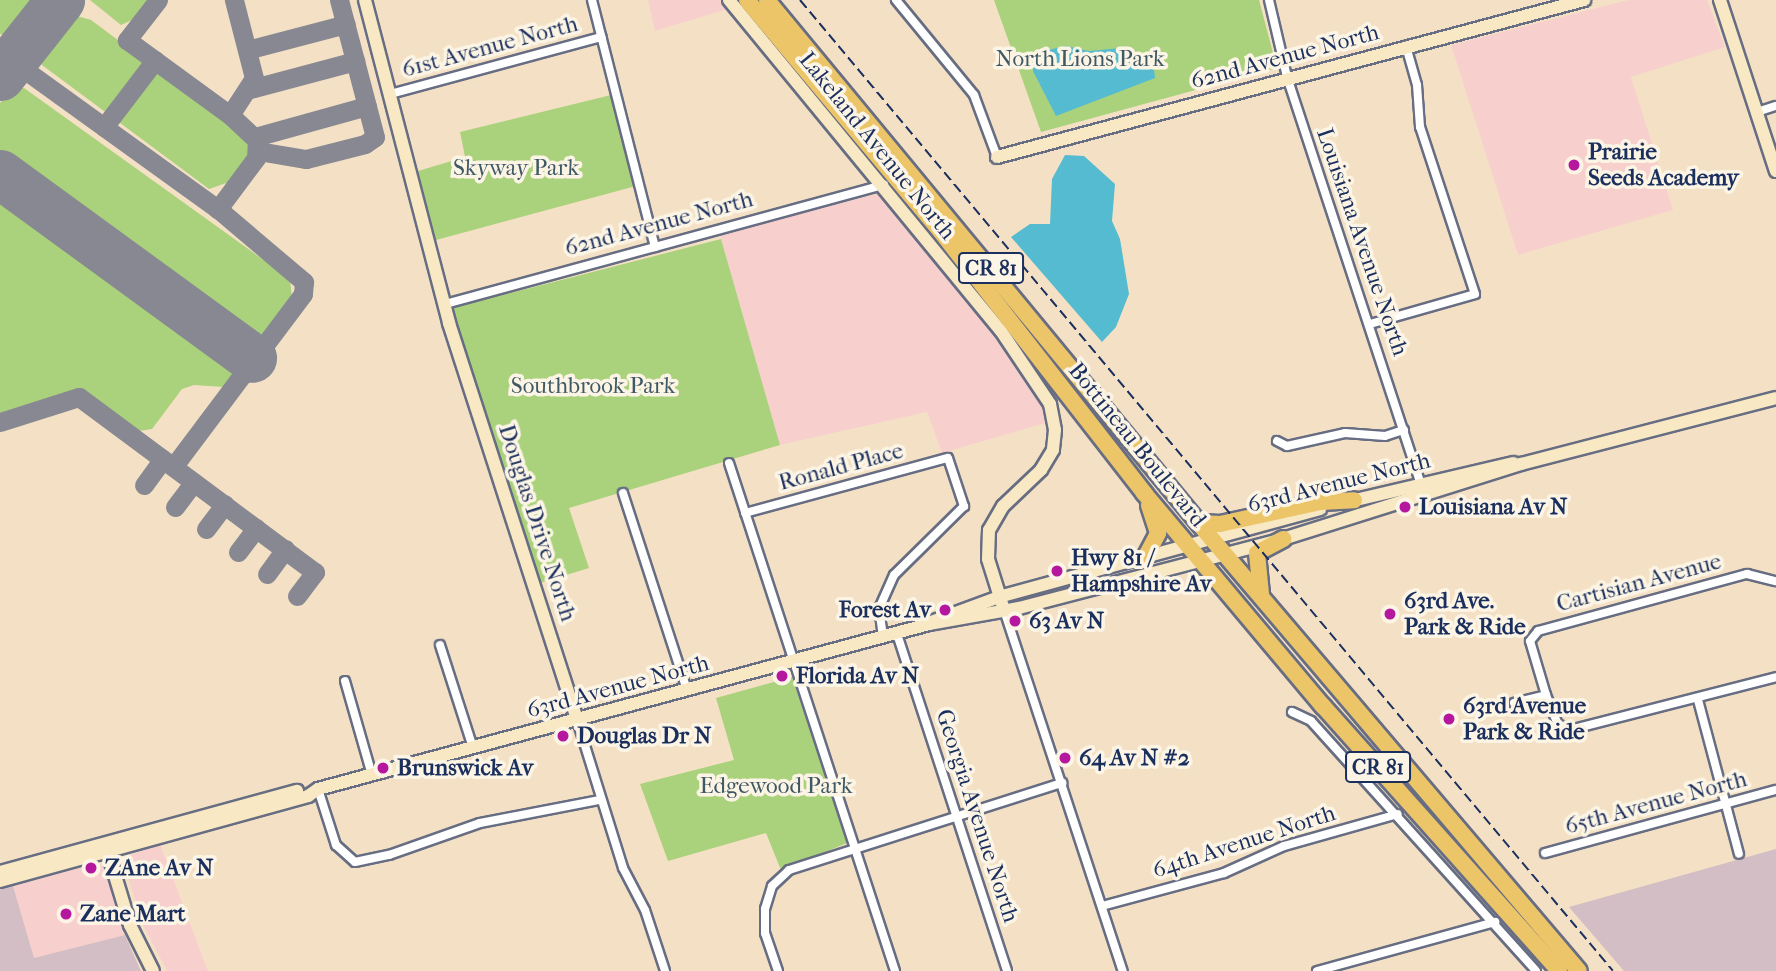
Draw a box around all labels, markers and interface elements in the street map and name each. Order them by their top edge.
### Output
street label: 61st Avenue North [399,10,581,84]
street label: 62nd Avenue North [1188,19,1382,95]
park label: North Lions Park [996,45,1164,73]
street label: Lakeland Avenue North [793,46,961,246]
street label: Louisiana Avenue North [1310,125,1414,359]
place label: Prairie Seeds Academy [1588,138,1739,192]
park label: Skyway Park [453,154,579,182]
marker: Prairie Seeds Academy [1566,157,1582,173]
street label: 62nd Avenue North [562,186,756,262]
road number: CR 81 [958,250,1024,286]
street label: Bottineau Boulevard [1062,357,1212,533]
park label: Southbrook Park [511,372,675,400]
street label: Douglas Drive North [492,421,582,625]
street label: Ronald Place [776,437,906,497]
street label: 63rd Avenue North [1245,447,1433,519]
place label: Louisiana Av N [1419,493,1567,521]
marker: Louisiana Av N [1397,499,1413,515]
place label: Hwy 81 / Hampshire Av [1071,544,1211,598]
street label: Cartisian Avenue [1554,548,1724,618]
marker: Hwy 81 / Hampshire Av [1049,563,1065,579]
place label: 63rd Ave. Park & Ride [1404,587,1526,641]
place label: Forest Av [839,596,931,624]
marker: Forest Av [937,602,953,618]
marker: 63rd Ave. Park & Ride [1382,606,1398,622]
place label: 63 Av N [1029,607,1104,635]
marker: 63 Av N [1007,613,1023,629]
street label: 63rd Avenue North [524,649,712,725]
place label: Florida Av N [796,662,919,690]
marker: Florida Av N [774,668,790,684]
place label: 63rd Avenue Park & Ride [1463,692,1586,746]
street label: Georgia Avenue North [930,706,1024,926]
marker: 63rd Avenue Park & Ride [1441,711,1457,727]
place label: Douglas Dr N [577,722,711,750]
marker: Douglas Dr N [555,728,571,744]
place label: 64 Av N #2 [1079,744,1189,772]
marker: 64 Av N #2 [1057,750,1073,766]
road number: CR 81 [1345,750,1411,784]
place label: Brunswick Av [397,754,533,782]
marker: Brunswick Av [375,760,391,776]
street label: 65th Avenue North [1562,765,1750,841]
park label: Edgewood Park [699,772,853,800]
street label: 64th Avenue North [1149,799,1339,885]
place label: ZAne Av N [105,854,213,882]
marker: ZAne Av N [83,860,99,876]
place label: Zane Mart [80,900,186,928]
marker: Zane Mart [58,906,74,922]

